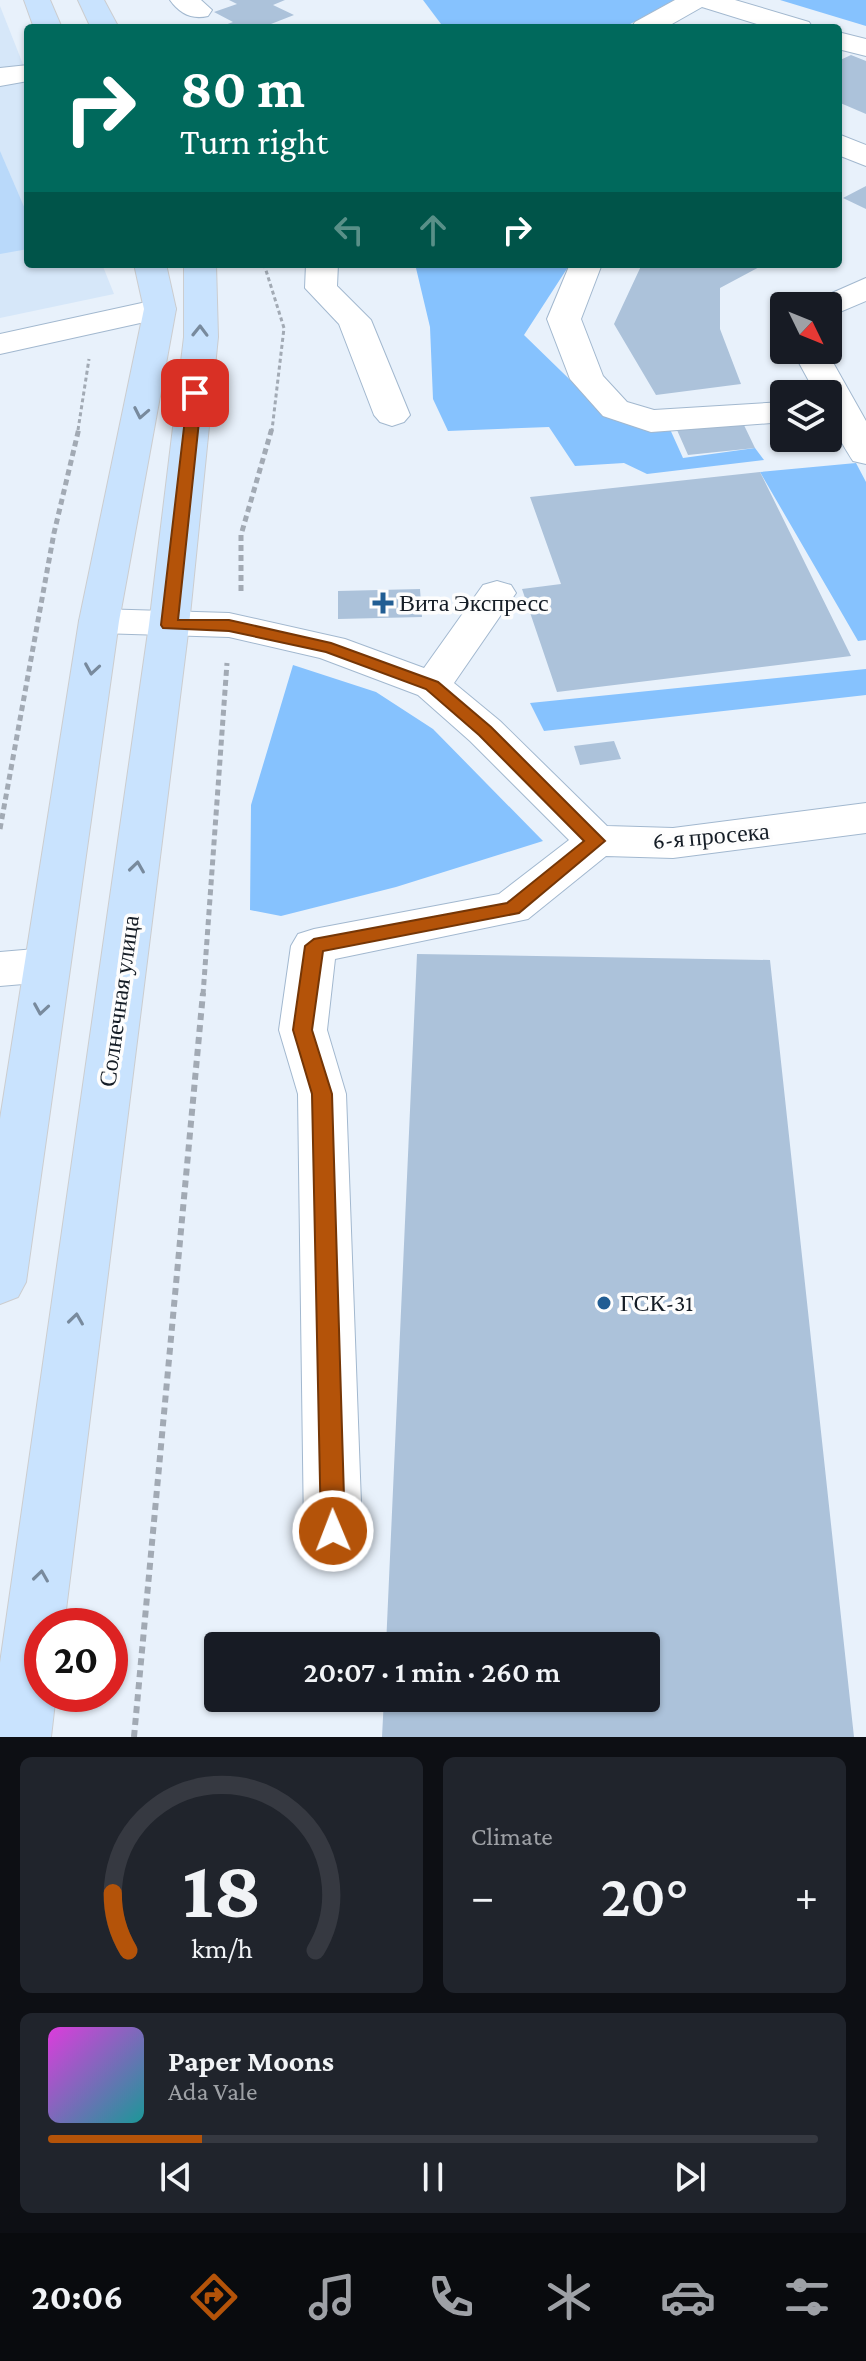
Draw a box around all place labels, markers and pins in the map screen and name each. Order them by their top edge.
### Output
pin [161,359,229,427]
place label: Вита Экспресс [399,589,549,616]
marker: Вита Экспресс [374,594,392,612]
place label: ГСК-31 [620,1289,693,1316]
marker: ГСК-31 [595,1294,613,1312]

